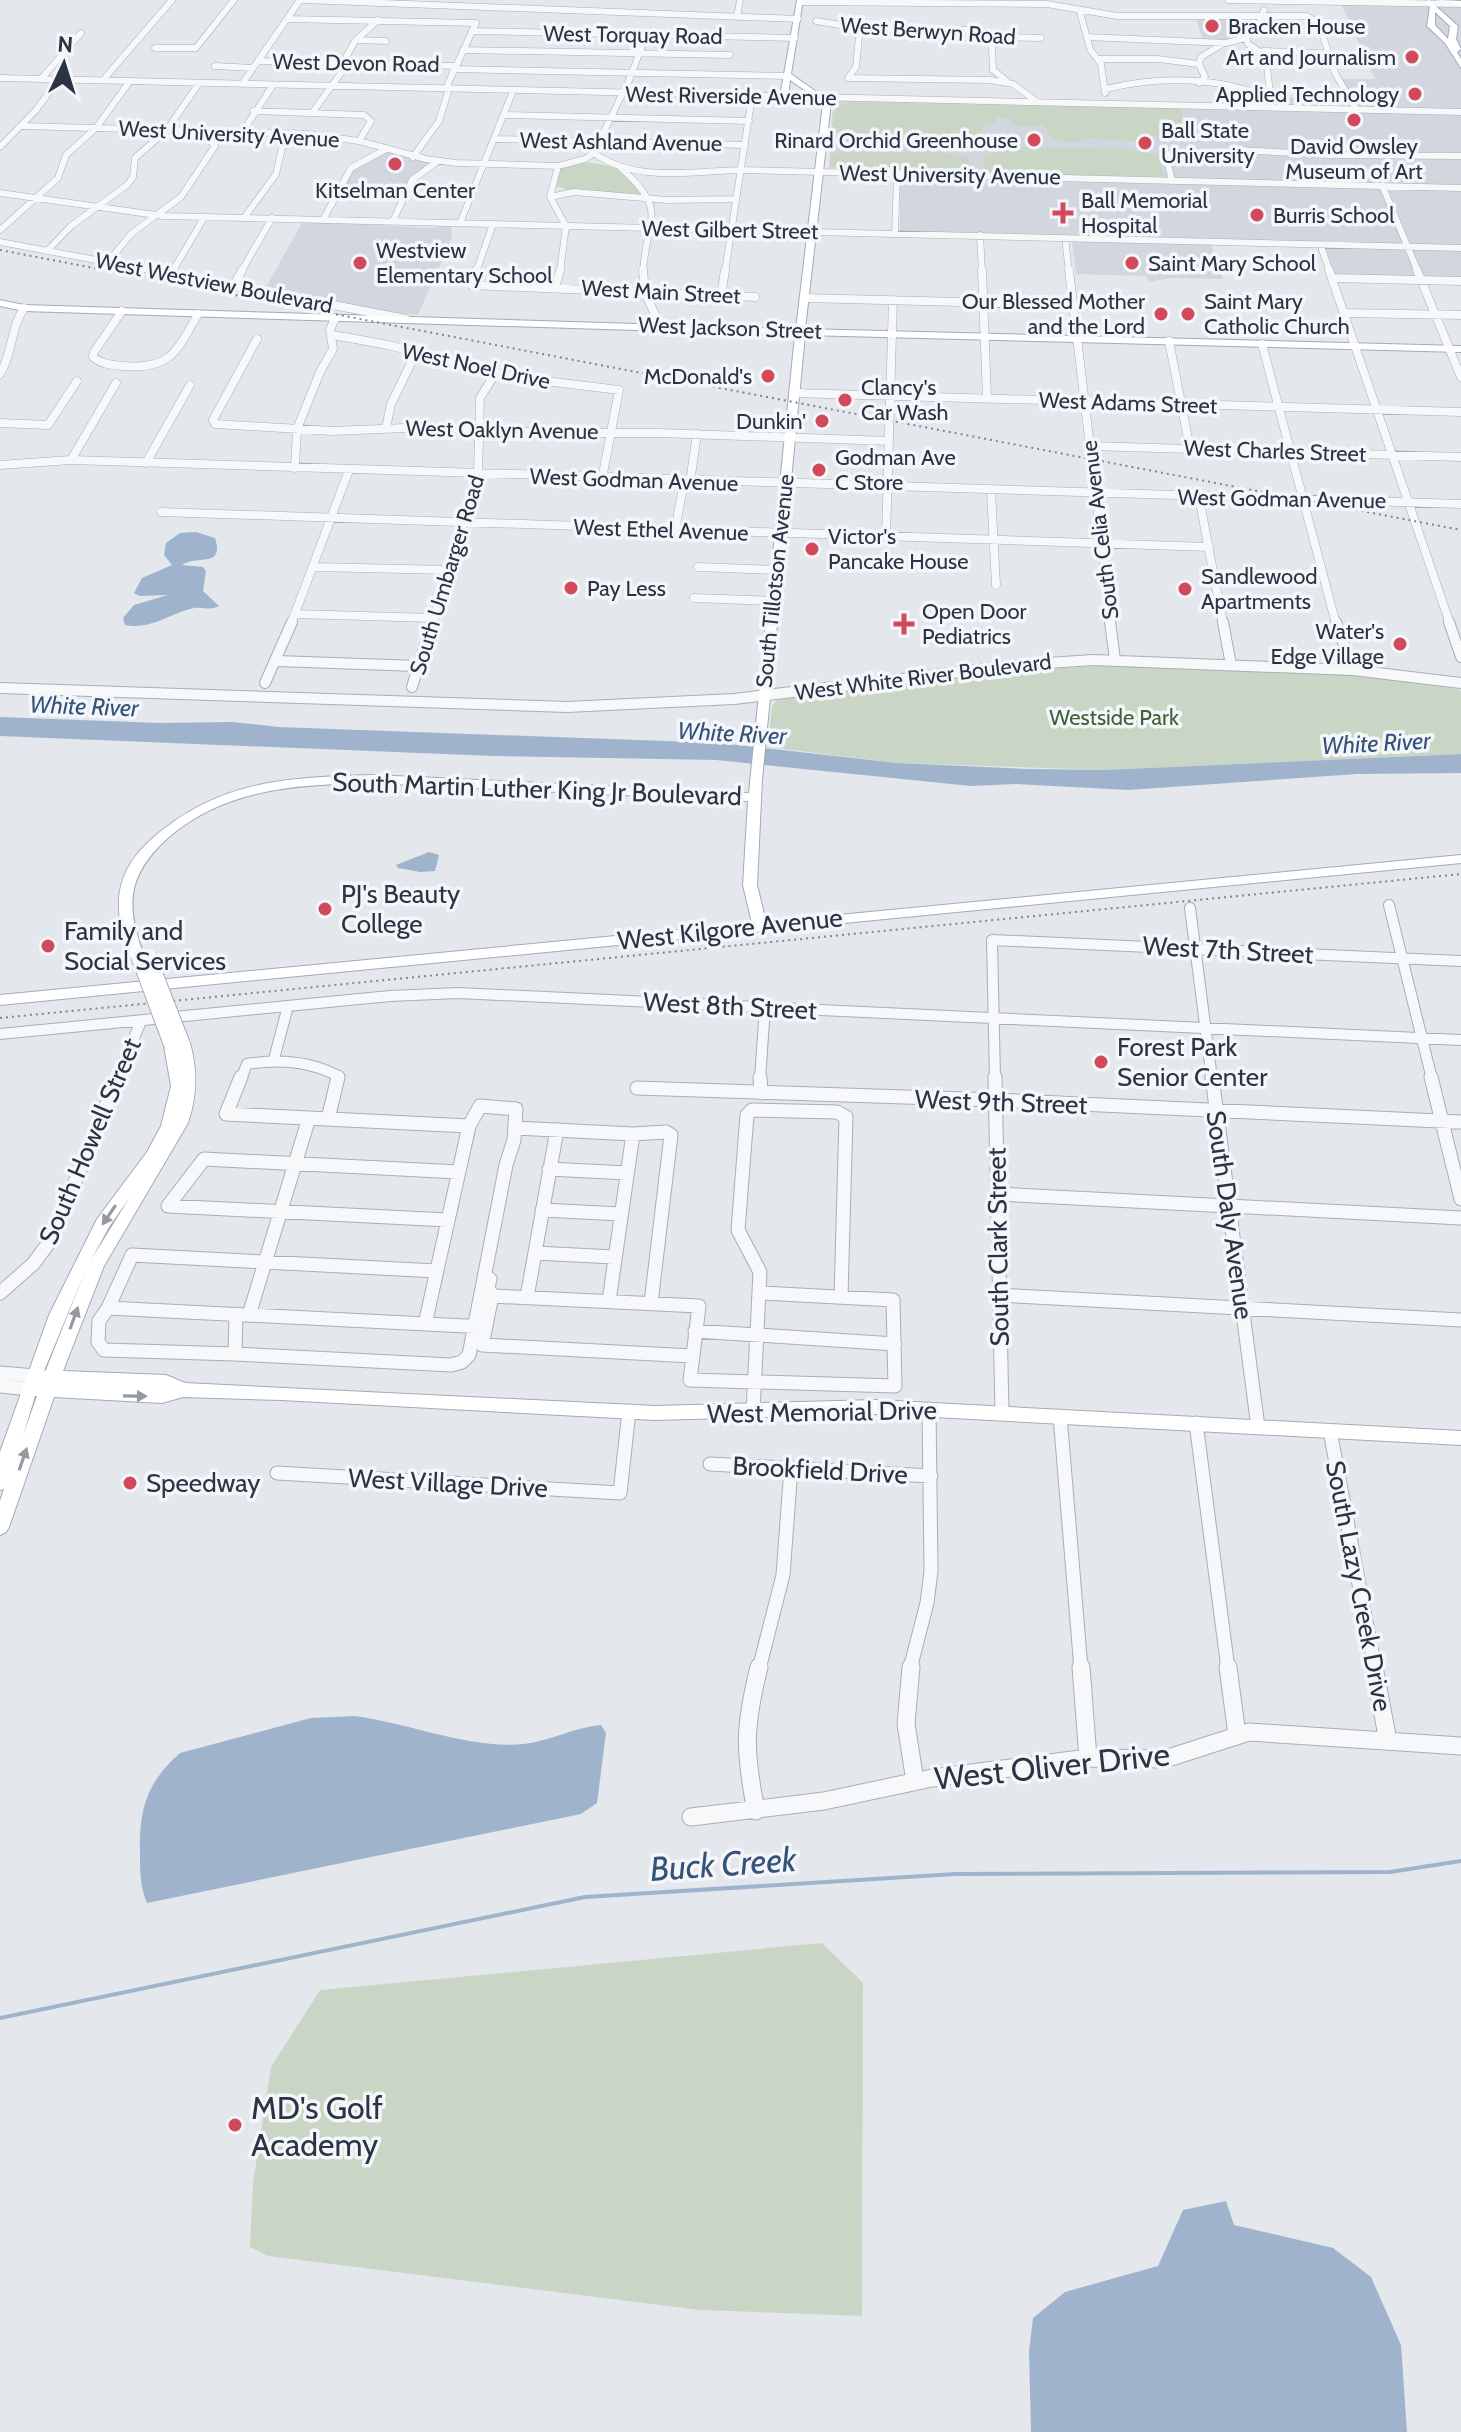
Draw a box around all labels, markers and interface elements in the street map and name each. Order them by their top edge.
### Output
street label: West Berwyn Road [839,11,1017,51]
place label: Bracken House [1228,13,1365,40]
marker: Bracken House [1203,17,1221,35]
street label: West Torquay Road [543,20,723,50]
north arrow [24,24,104,104]
text: N [57,31,74,59]
place label: Art and Journalism [1226,44,1396,71]
street label: West Devon Road [272,48,440,78]
marker: Art and Journalism [1403,48,1421,66]
street label: West Riverside Avenue [625,81,837,111]
place label: Applied Technology [1216,81,1399,108]
marker: Applied Technology [1406,85,1424,103]
marker: David Owsley Museum of Art [1345,111,1363,129]
street label: West University Avenue [118,115,340,153]
place label: Ball State University [1161,117,1255,169]
street label: West Ashland Avenue [520,127,722,157]
place label: Rinard Orchid Greenhouse [774,127,1018,154]
marker: Rinard Orchid Greenhouse [1025,131,1043,149]
place label: David Owsley Museum of Art [1285,133,1423,185]
marker: Ball State University [1136,134,1154,152]
marker: Kitselman Center [386,155,404,173]
street label: West University Avenue [839,160,1061,190]
place label: Kitselman Center [315,177,475,204]
place label: Ball Memorial Hospital [1081,187,1208,239]
marker: Ball Memorial Hospital [1052,202,1074,224]
place label: Burris School [1273,202,1395,229]
marker: Burris School [1248,206,1266,224]
street label: West Gilbert Street [642,215,819,245]
place label: Westview Elementary School [376,237,553,289]
street label: West Westview Boulevard [93,247,335,319]
place label: Saint Mary School [1148,250,1317,277]
marker: Westview Elementary School [351,254,369,272]
marker: Saint Mary School [1123,254,1141,272]
street label: West Main Street [581,274,742,310]
place label: Our Blessed Mother and the Lord [962,288,1145,340]
place label: Saint Mary Catholic Church [1204,288,1350,340]
marker: Our Blessed Mother and the Lord [1152,305,1170,323]
marker: Saint Mary Catholic Church [1179,305,1197,323]
street label: West Jackson Street [638,311,823,345]
street label: West Noel Drive [399,337,553,395]
place label: McDonald's [644,363,752,390]
marker: McDonald's [759,367,777,385]
place label: Clancy's Car Wash [861,374,949,426]
street label: West Adams Street [1038,386,1218,420]
marker: Clancy's Car Wash [836,391,854,409]
place label: Dunkin' [736,408,806,435]
marker: Dunkin' [813,412,831,430]
street label: West Oaklyn Avenue [405,415,599,445]
street label: West Charles Street [1183,434,1367,468]
street label: South Celia Avenue [1076,439,1124,621]
place label: Godman Ave C Store [835,444,956,496]
marker: Godman Ave C Store [810,461,828,479]
street label: West Godman Avenue [529,463,739,497]
street label: South Umbarger Road [404,472,490,678]
street label: South Tillotson Avenue [750,473,800,689]
street label: West Godman Avenue [1178,484,1386,514]
street label: West Ethel Avenue [573,513,749,547]
place label: Victor's Pancake House [828,523,969,575]
marker: Victor's Pancake House [803,540,821,558]
place label: Sandlewood Apartments [1201,563,1318,615]
place label: Pay Less [587,575,666,602]
marker: Pay Less [562,579,580,597]
marker: Sandlewood Apartments [1176,580,1194,598]
place label: Open Door Pediatrics [922,598,1027,650]
marker: Open Door Pediatrics [893,613,915,635]
place label: Water's Edge Village [1271,618,1384,670]
marker: Water's Edge Village [1391,635,1409,653]
street label: West White River Boulevard [793,648,1053,706]
water label: White River [29,690,141,722]
park label: Westside Park [1049,704,1179,731]
water label: White River [677,716,789,750]
water label: White River [1321,726,1433,760]
street label: South Martin Luther King Jr Boulevard [332,766,742,812]
place label: PJ's Beauty College [341,878,460,940]
marker: PJ's Beauty College [316,900,334,918]
street label: West Kilgore Avenue [616,901,844,957]
place label: Family and Social Services [64,915,226,977]
street label: West 7th Street [1142,930,1314,970]
marker: Family and Social Services [39,937,57,955]
street label: West 8th Street [643,985,818,1027]
place label: Forest Park Senior Center [1117,1031,1268,1093]
street label: South Howell Street [32,1033,148,1249]
marker: Forest Park Senior Center [1092,1053,1110,1071]
street label: West 9th Street [914,1083,1088,1121]
street label: South Daly Avenue [1200,1109,1260,1321]
street label: South Clark Street [980,1147,1016,1347]
one-way arrow [102,1204,117,1225]
one-way arrow [68,1305,81,1329]
one-way arrow [123,1390,148,1402]
street label: West Memorial Drive [707,1394,937,1430]
one-way arrow [18,1447,30,1471]
street label: Brookfield Drive [732,1449,908,1491]
street label: South Lazy Creek Drive [1319,1458,1399,1714]
street label: West Village Drive [347,1462,549,1504]
place label: Speedway [146,1467,260,1499]
marker: Speedway [121,1474,139,1492]
street label: West Oliver Drive [932,1734,1172,1798]
water label: Buck Creek [648,1838,799,1890]
place label: MD's Golf Academy [251,2088,383,2164]
marker: MD's Golf Academy [226,2116,244,2134]

